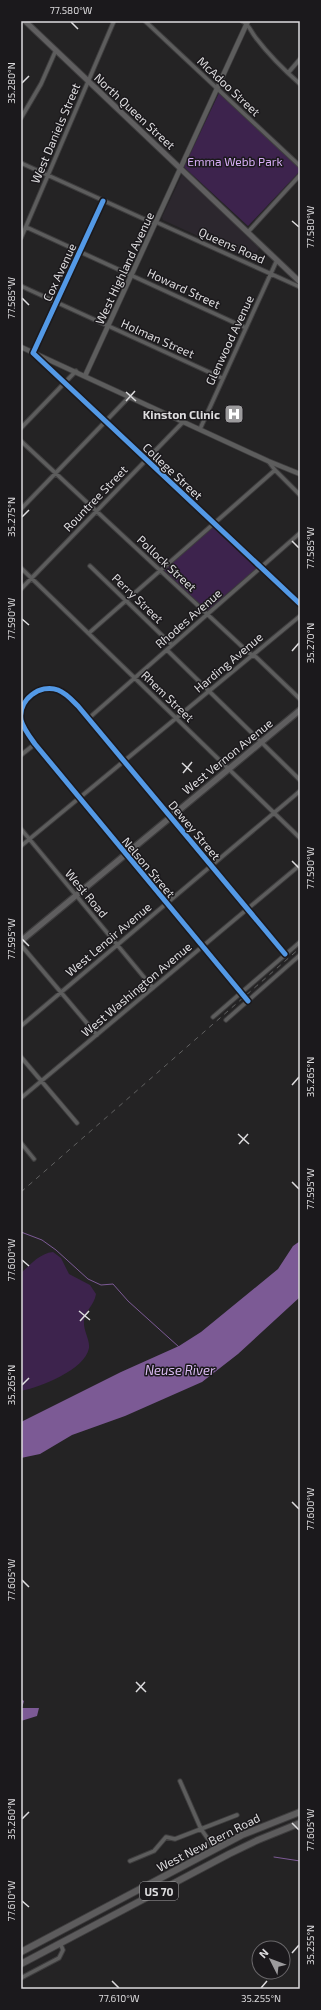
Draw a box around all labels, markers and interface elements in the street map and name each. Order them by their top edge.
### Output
text: 77.580°W [50,4,93,16]
street label: McAdoo Street [195,53,263,119]
text: 35.280°N [5,62,17,104]
street label: North Queen Street [91,70,179,153]
street label: West Daniels Street [28,80,83,185]
park label: Emma Webb Park [187,154,283,168]
text: 77.580°W [304,205,316,248]
street label: West Highland Avenue [92,210,156,326]
street label: Queens Road [196,224,267,267]
street label: Cox Avenue [39,241,79,303]
street label: Howard Street [145,265,223,311]
text: 77.585°W [5,277,17,319]
street label: Glenwood Avenue [202,293,256,387]
street label: Holman Street [119,316,197,361]
hospital icon: Kinston Clinic [223,403,245,425]
place label: Kinston Clinic [143,407,220,421]
street label: College Street [140,440,206,502]
street label: Rountree Street [60,462,130,534]
text: 35.275°N [5,497,17,537]
text: 77.585°W [304,527,316,569]
street label: Pollock Street [135,532,200,594]
street label: Perry Street [110,570,167,626]
street label: Rhodes Avenue [152,585,224,651]
text: 77.590°W [5,597,17,640]
text: 35.270°N [304,623,316,663]
street label: Harding Avenue [191,629,265,695]
street label: Rhem Street [139,668,197,725]
street label: West Vernon Avenue [179,715,275,797]
street label: Dewey Street [166,798,224,863]
street label: Nelson Street [120,834,179,900]
text: 77.590°W [304,846,316,889]
street label: West Road [63,866,111,920]
street label: West Lenoir Avenue [62,899,154,979]
text: 77.595°W [5,918,17,960]
street label: West Washington Avenue [78,939,194,1039]
text: 35.265°N [304,1057,316,1097]
text: 77.595°W [304,1168,316,1210]
text: 77.600°W [5,1238,17,1281]
water label: Neuse River [145,1362,216,1378]
text: 35.265°N [5,1365,17,1405]
text: 77.600°W [304,1487,316,1530]
text: 77.605°W [5,1558,17,1601]
text: 35.260°N [5,1798,17,1840]
text: 77.605°W [304,1808,316,1851]
street label: West New Bern Road [154,1810,262,1874]
text: 77.610°W [5,1880,17,1921]
road number: US 70 [140,1882,178,1900]
text: 35.255°N [304,1925,316,1965]
north arrow [251,1940,291,1980]
text: N [256,1946,271,1960]
text: 77.610°W [99,1992,140,2004]
text: 35.255°N [241,1992,281,2004]

